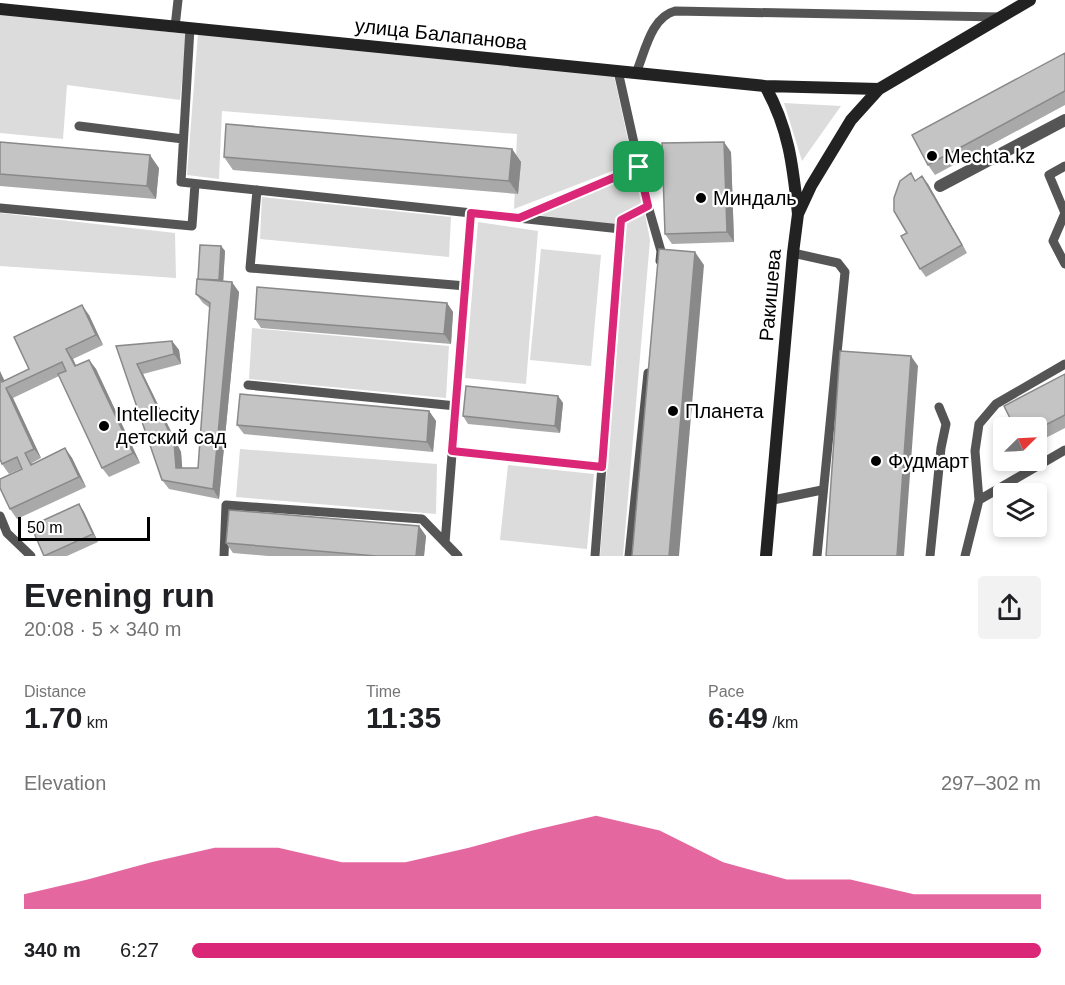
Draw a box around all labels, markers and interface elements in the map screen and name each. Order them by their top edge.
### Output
street label: улица Балапанова [354,14,529,54]
pin [613,141,664,192]
place label: Mechta.kz [944,145,1035,167]
marker: Mechta.kz [925,149,939,163]
icon: arrive [622,150,655,183]
place label: Миндаль [713,187,797,209]
marker: Миндаль [694,191,708,205]
street label: Ракишева [755,247,785,342]
place label: Планета [685,400,765,422]
place label: Intellecity детский сад [116,403,227,448]
marker: Планета [666,404,680,418]
north arrow [993,417,1047,471]
map controls [993,417,1047,537]
marker: Intellecity детский сад [97,419,111,433]
place label: Фудмарт [888,450,969,472]
marker: Фудмарт [869,454,883,468]
button: layers [993,483,1047,537]
scale bar [18,514,150,542]
text: 50 m [27,519,63,536]
button: share [978,576,1041,639]
text: Evening run [24,577,215,614]
text: 20:08 · 5 × 340 m [24,618,181,640]
text: Distance [24,683,86,700]
text: Time [366,683,401,700]
text: Pace [708,683,744,700]
text: 1.70 [24,701,82,734]
text: 11:35 [366,701,441,734]
text: 6:49 [708,701,768,734]
text: km [82,714,108,731]
text: /km [768,714,798,731]
text: Elevation [24,772,106,794]
text: 297–302 m [941,772,1041,794]
text: 340 m [24,939,81,961]
text: 6:27 [120,939,159,961]

